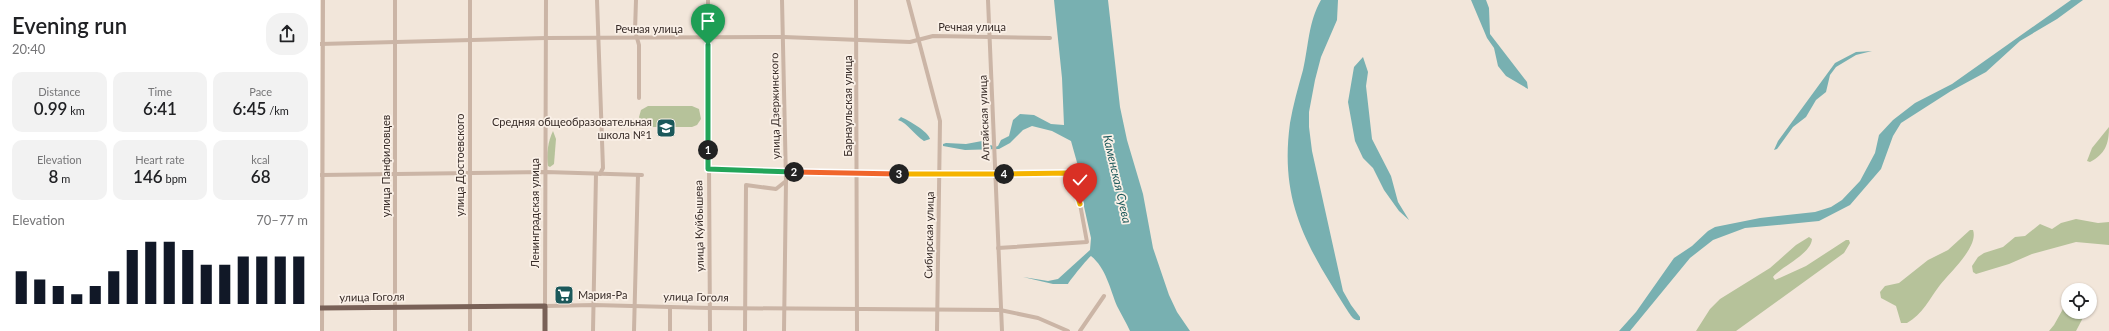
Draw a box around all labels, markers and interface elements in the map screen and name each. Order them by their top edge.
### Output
pin [691,4,725,45]
icon: arrive [697,10,719,32]
text: Evening run [12,12,127,39]
button: share [266,13,308,55]
street label: Речная улица [938,20,1006,33]
street label: Речная улица [615,22,683,35]
text: 20:40 [12,41,45,57]
street label: улица Дзержинского [767,52,782,160]
street label: Барнаульская улица [841,55,854,157]
street label: Алтайская улица [976,75,991,161]
text: Distance [38,85,80,98]
text: Time [148,85,172,98]
text: Pace [249,85,272,98]
text: 0.99 [34,98,67,119]
text: 6:41 [143,98,177,119]
text: 6:45 [232,98,266,119]
text: km [67,104,85,117]
text: /km [266,104,289,117]
street label: улица Достоевского [453,114,466,217]
street label: улица Панфиловцев [379,115,392,217]
place label: Средняя общеобразовательная школа №1 [492,115,652,141]
school or university icon: Средняя общеобразовательная школа №1 [655,117,677,139]
water label: Каменская Суева [1100,133,1135,225]
pin: 1 [698,140,718,160]
text: 1 [705,143,711,156]
text: Elevation [37,153,82,166]
text: Heart rate [135,153,185,166]
text: kcal [251,153,270,166]
street label: Ленинградская улица [528,158,541,269]
pin: 2 [784,162,804,182]
pin [1063,163,1097,204]
pin: 3 [889,164,909,184]
pin: 4 [994,164,1014,184]
text: 2 [791,165,797,178]
text: 8 [48,166,58,187]
text: 146 [133,166,163,187]
text: 68 [251,166,271,187]
text: 3 [896,167,902,180]
text: 4 [1001,167,1007,180]
icon: check [1069,169,1091,191]
text: m [58,172,70,185]
text: bpm [163,172,187,185]
street label: улица Куйбышева [691,180,706,272]
street label: Сибирская улица [921,191,936,279]
text: Elevation [12,212,65,228]
text: 70–77 m [256,212,308,228]
map controls [2061,283,2097,319]
button: locate [2061,283,2097,319]
supermarket icon: Мария-Ра [553,284,575,306]
place label: Мария-Ра [578,288,627,301]
street label: улица Гоголя [339,289,405,304]
street label: улица Гоголя [663,289,729,304]

